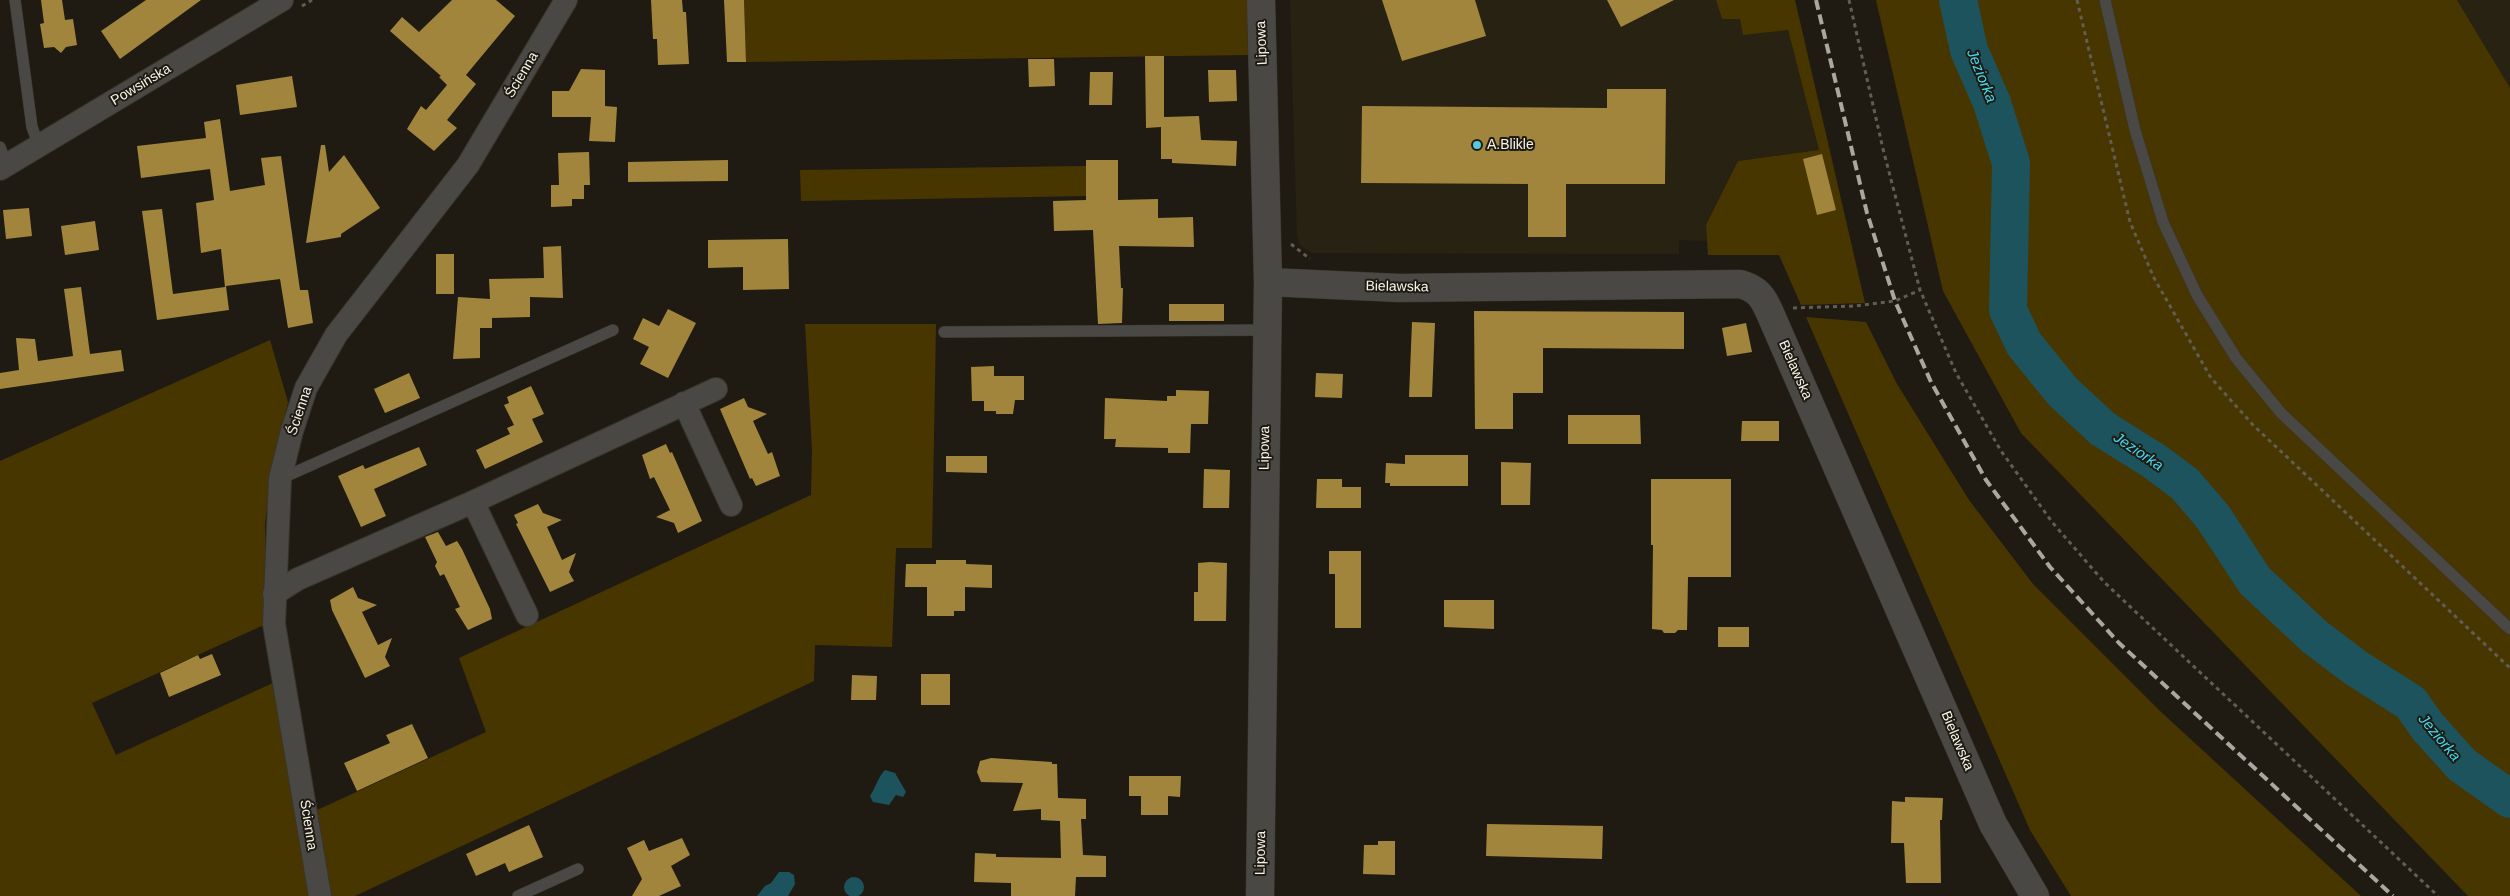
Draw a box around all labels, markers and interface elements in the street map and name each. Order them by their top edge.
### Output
street label: Lipowa [1253,21,1271,65]
water label: Jeziorka [1962,47,2000,105]
street label: Ścienna [502,49,542,101]
street label: Powsińska [108,61,174,109]
place label: A.Blikle [1487,137,1534,153]
marker: A.Blikle [1471,139,1483,151]
street label: Bielawska [1365,278,1429,296]
street label: Bielawska [1775,338,1815,402]
street label: Ścienna [284,384,316,438]
street label: Lipowa [1256,426,1274,470]
water label: Jeziorka [2110,429,2166,475]
street label: Bielawska [1937,709,1977,773]
water label: Jeziorka [2414,711,2464,765]
street label: Ścienna [296,799,320,851]
street label: Lipowa [1252,831,1270,875]

